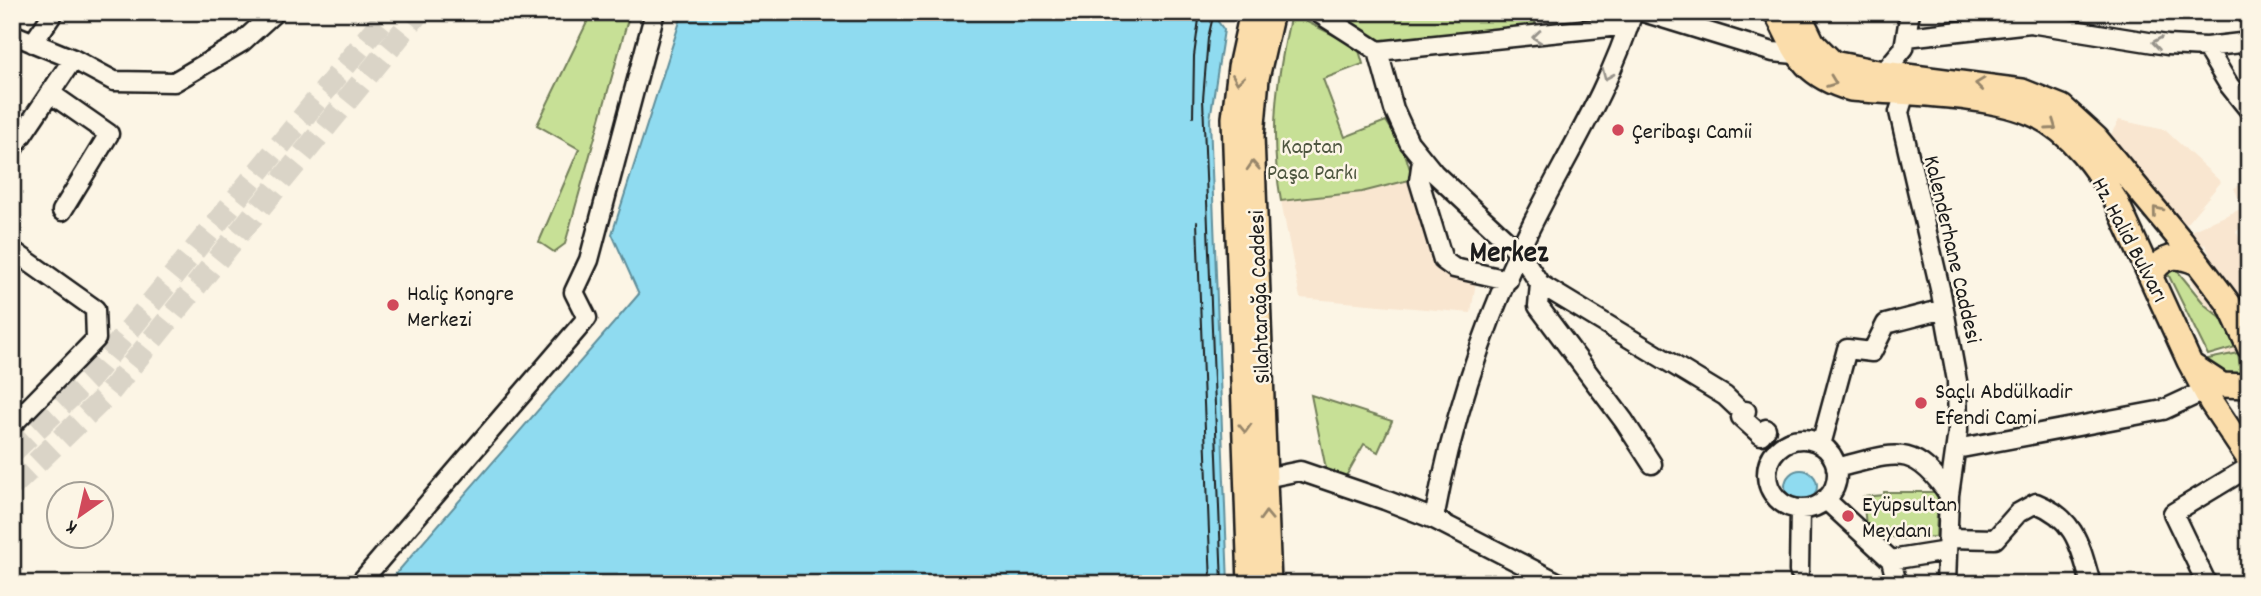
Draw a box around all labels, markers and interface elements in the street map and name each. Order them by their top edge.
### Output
one-way arrow [1531,29,1542,44]
one-way arrow [2151,36,2163,51]
one-way arrow [1601,68,1615,81]
one-way arrow [1231,73,1246,85]
one-way arrow [1825,73,1837,87]
one-way arrow [1974,77,1986,92]
place label: Çeribaşı Camii [1632,117,1752,150]
one-way arrow [2044,118,2057,130]
marker: Çeribaşı Camii [1610,122,1626,138]
park label: Kaptan Paşa Parkı [1267,132,1357,191]
street label: Kalenderhane Caddesi [1913,152,1988,347]
one-way arrow [1246,160,1261,171]
street label: Hz. Halid Bulvarı [2081,172,2175,309]
one-way arrow [2153,207,2165,220]
street label: Silahtarağa Caddesi [1242,210,1281,384]
district label: Merkez [1470,234,1549,277]
place label: Haliç Kongre Merkezi [407,279,514,338]
marker: Haliç Kongre Merkezi [385,297,401,313]
place label: Saçlı Abdülkadir Efendi Cami [1935,377,2073,436]
marker: Saçlı Abdülkadir Efendi Cami [1913,395,1929,411]
one-way arrow [1237,423,1252,434]
north arrow [46,480,116,550]
place label: Eyüpsultan Meydanı [1862,490,1957,549]
marker: Eyüpsultan Meydanı [1840,508,1856,524]
one-way arrow [1258,510,1274,520]
text: K [61,512,84,540]

